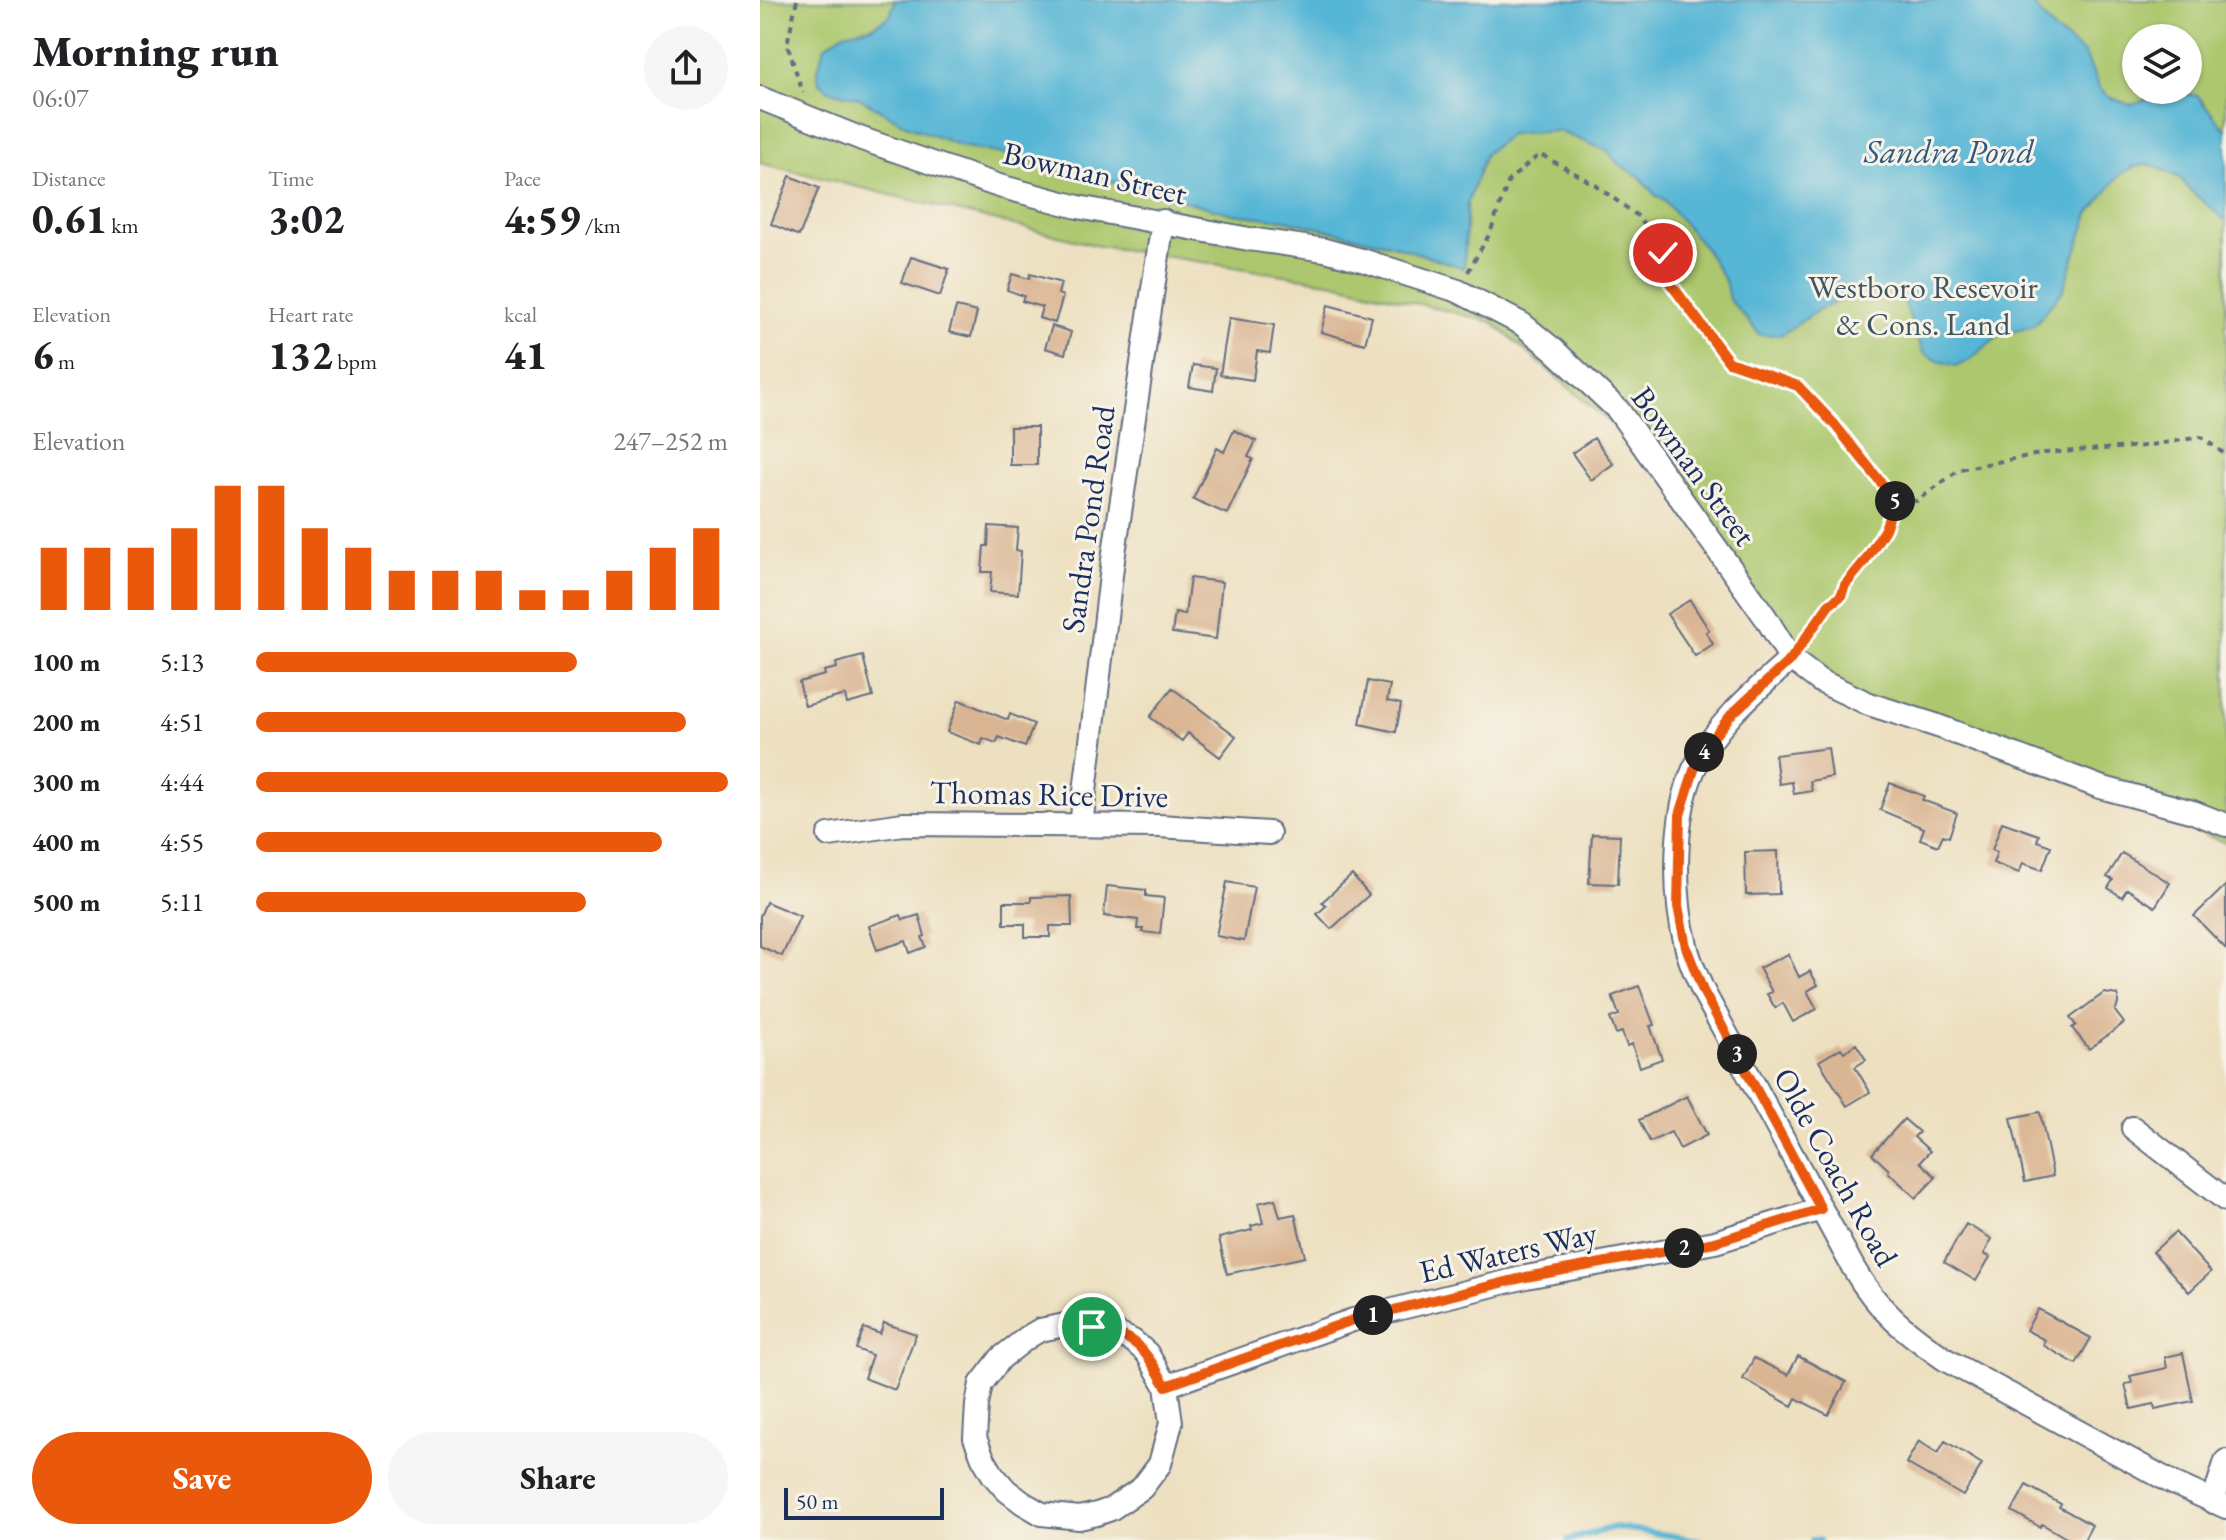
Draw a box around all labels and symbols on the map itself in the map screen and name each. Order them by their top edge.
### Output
water label: Sandra Pond [1863,129,2034,173]
street label: Bowman Street [999,131,1191,215]
pin [1629,219,1697,287]
park label: Westboro Resevoir & Cons. Land [1808,266,2038,345]
street label: Bowman Street [1622,378,1766,554]
street label: Sandra Pond Road [1051,402,1125,635]
pin: 5 [1875,481,1915,521]
pin: 4 [1684,732,1724,772]
street label: Thomas Rice Drive [929,771,1169,817]
pin: 3 [1717,1034,1757,1074]
street label: Olde Coach Road [1764,1060,1908,1274]
street label: Ed Waters Way [1415,1211,1602,1293]
pin: 2 [1664,1228,1704,1268]
pin [1058,1293,1126,1361]
pin: 1 [1353,1295,1393,1335]
scale bar [784,1484,944,1520]

